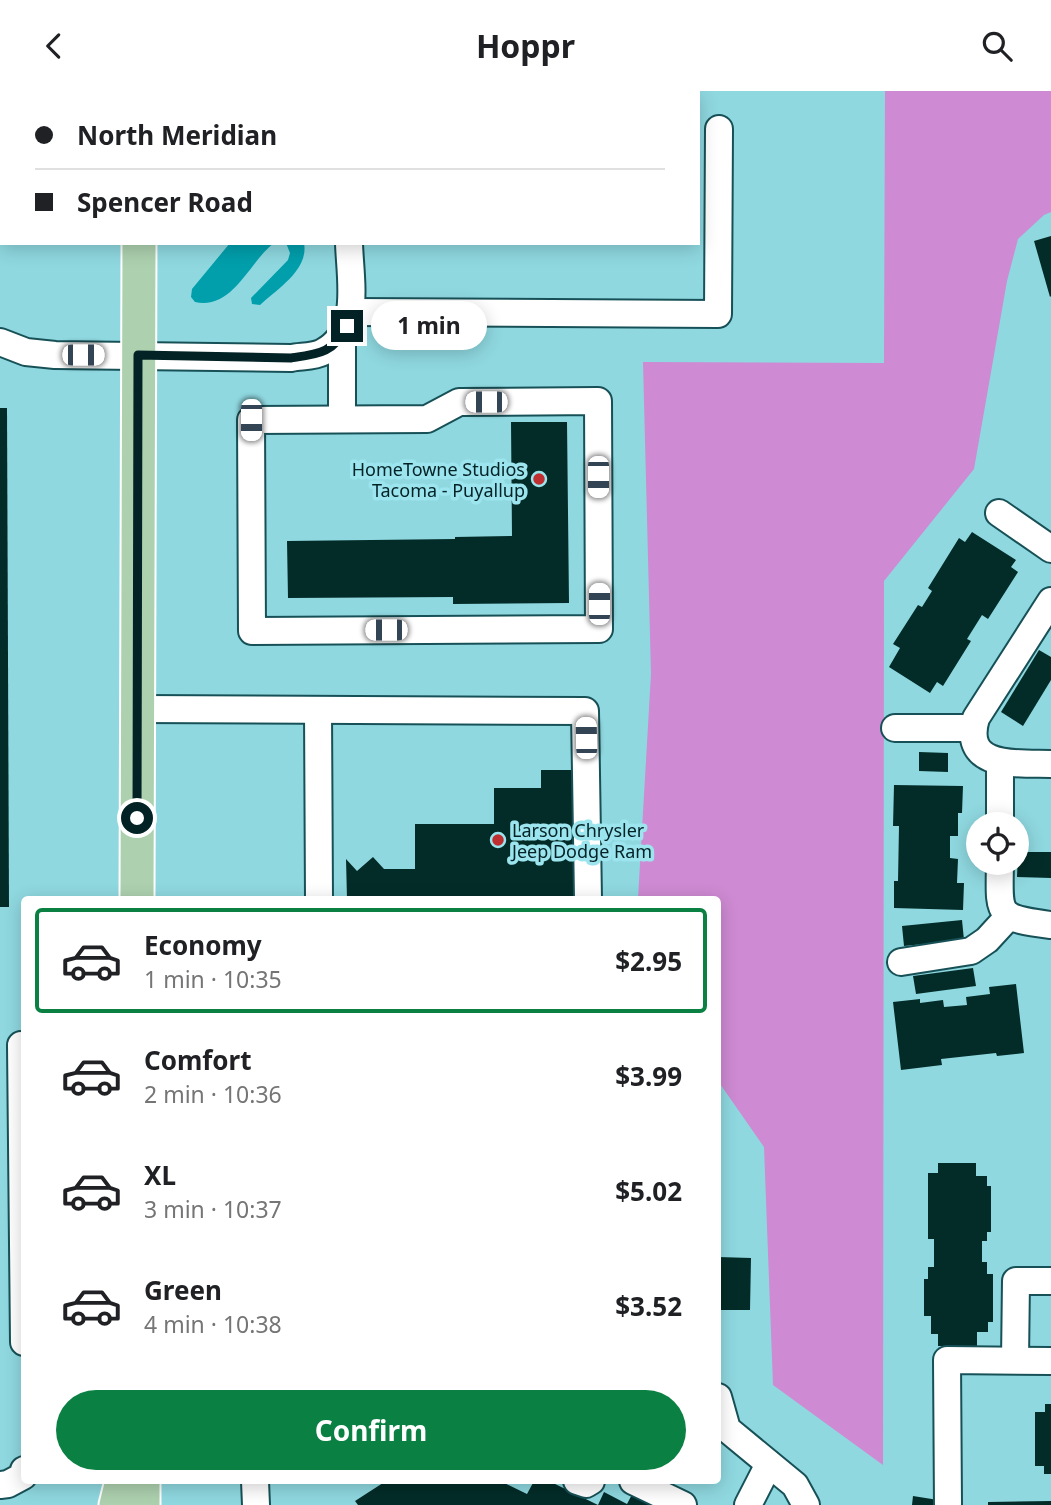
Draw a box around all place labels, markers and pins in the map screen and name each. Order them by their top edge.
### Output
place label: HomeTowne Studios Tacoma - Puyallup [352,457,525,502]
marker: HomeTowne Studios Tacoma - Puyallup [531,471,547,487]
place label: Larson Chrysler Jeep Dodge Ram [510,818,652,863]
marker: Larson Chrysler Jeep Dodge Ram [490,832,506,848]

